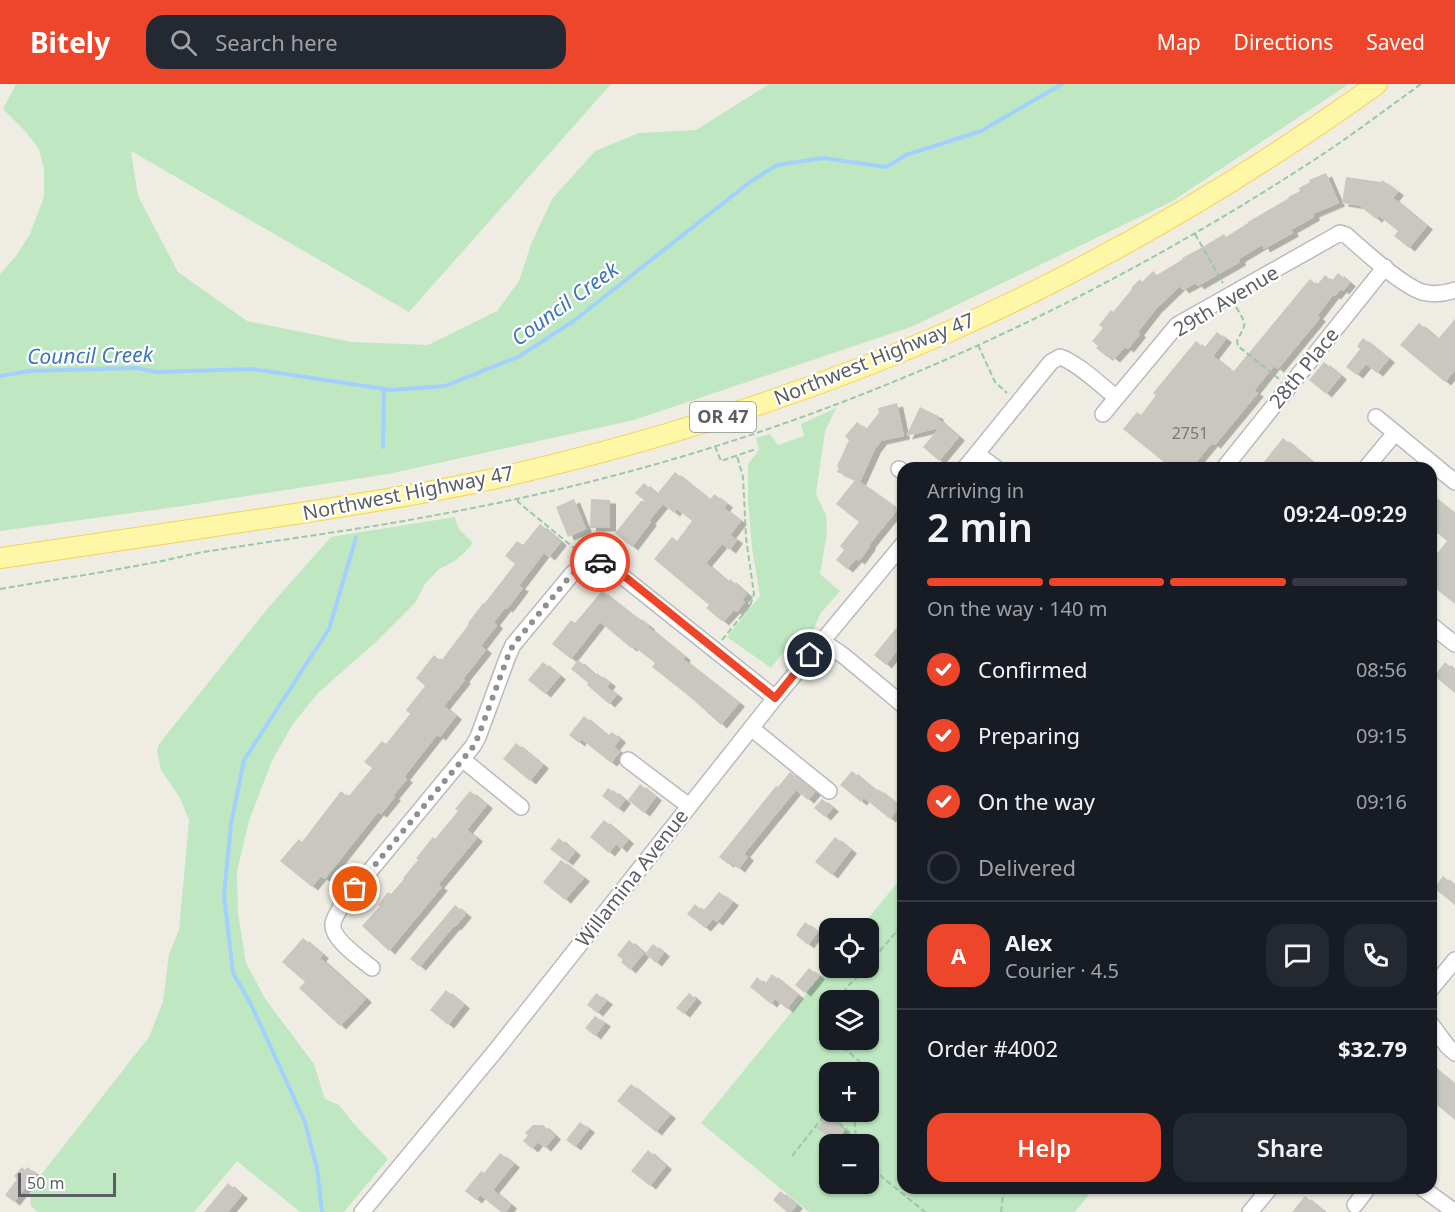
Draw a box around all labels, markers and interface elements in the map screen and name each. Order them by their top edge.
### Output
search box [146,15,566,69]
text: Bitely [30,23,110,61]
icon: search [167,26,200,59]
text: Search here [215,27,338,57]
text: Map [1157,28,1201,56]
text: Directions [1234,28,1333,56]
text: Saved [1366,28,1425,56]
water label: Council Creek [505,254,625,352]
street label: 29th Avenue [1168,259,1283,343]
street label: Northwest Highway 47 [770,306,978,411]
street label: 28th Place [1263,321,1345,414]
water label: Council Creek [27,340,155,370]
road number: OR 47 [690,402,756,432]
house number: 2751 [1172,422,1208,444]
street label: Northwest Highway 47 [300,459,516,526]
text: Arriving in [927,477,1024,504]
text: 09:24–09:29 [1283,498,1407,528]
text: 2 min [927,500,1033,553]
courier [570,532,630,592]
icon: car [584,546,617,579]
text: On the way · 140 m [927,595,1107,622]
pin [784,629,835,680]
icon: home [793,638,826,671]
icon: check [927,653,960,686]
text: Confirmed [978,654,1088,684]
text: 08:56 [1356,656,1407,683]
icon: check [927,719,960,752]
text: Preparing [978,720,1080,750]
text: 09:15 [1356,722,1407,749]
icon: check [927,785,960,818]
text: On the way [978,786,1095,816]
text: 09:16 [1356,788,1407,815]
street label: Willamina Avenue [569,803,694,952]
text: Delivered [978,852,1076,882]
pin [329,863,380,914]
icon: bag [338,872,371,905]
map controls [819,918,879,1194]
button: locate [819,918,879,978]
button: chat [1266,924,1329,987]
button: phone [1344,924,1407,987]
text: Alex [1005,927,1052,957]
text: A [951,940,966,970]
text: Courier · 4.5 [1005,957,1119,984]
button: layers [819,990,879,1050]
text: Order #4002 [927,1033,1058,1063]
text: $32.79 [1338,1033,1407,1063]
button: + [819,1062,879,1122]
button: Help [927,1113,1161,1182]
button: Share [1173,1113,1407,1182]
button: − [819,1134,879,1194]
scale bar [18,1170,116,1198]
text: 50 m [27,1172,64,1194]

